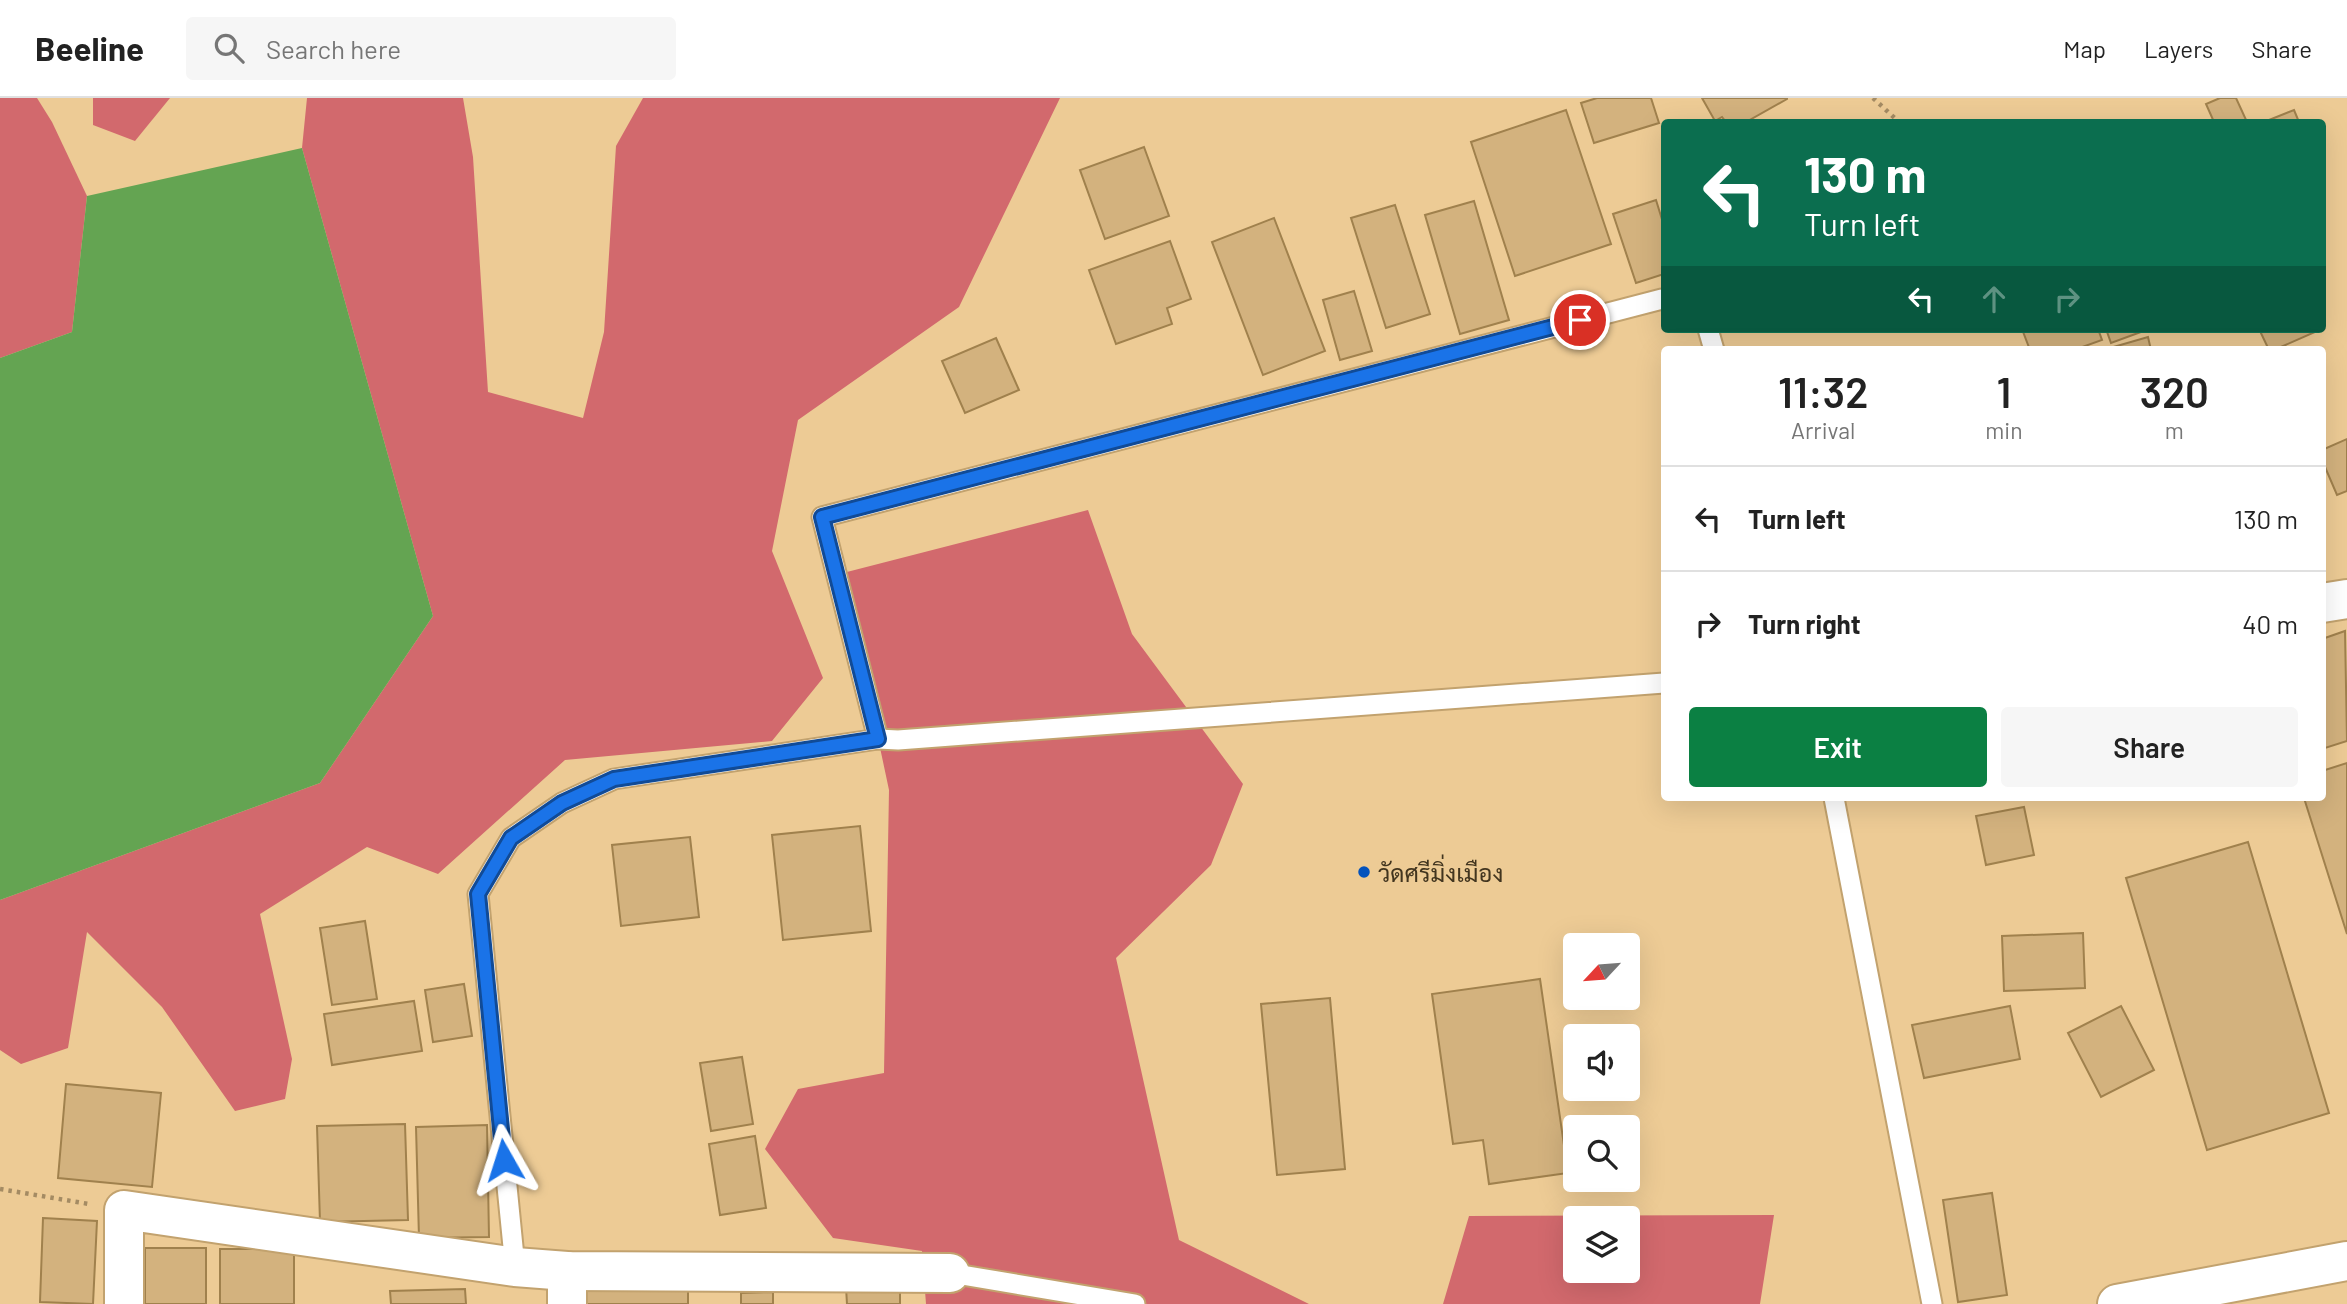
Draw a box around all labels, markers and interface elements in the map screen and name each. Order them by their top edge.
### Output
search box [186,17,676,80]
text: Beeline [35,28,144,68]
icon: search [210,29,248,67]
text: Search here [266,33,401,64]
text: Map [2063,34,2106,63]
text: Layers [2144,34,2213,63]
text: Share [2251,34,2312,63]
text: 130 m [1804,144,1926,203]
icon: left [1689,147,1780,238]
text: Turn left [1804,204,1921,242]
icon: left [1902,280,1940,318]
icon: ahead [1975,280,2013,318]
icon: right [2048,280,2086,318]
pin [1550,290,1610,350]
icon: arrive [1561,301,1599,339]
text: 11:32 [1778,366,1868,416]
text: 1 [1997,366,2011,416]
text: 320 [2140,366,2209,416]
text: Arrival [1791,416,1855,444]
text: min [1985,416,2023,444]
text: m [2165,416,2184,444]
icon: left [1689,500,1727,538]
text: Turn left [1748,503,1846,534]
text: 130 m [2234,503,2298,534]
icon: right [1689,605,1727,643]
text: Turn right [1748,608,1861,639]
text: 40 m [2242,608,2298,639]
button: Exit [1689,707,1987,787]
button: Share [2001,707,2298,787]
place label: วัดศรีมิ่งเมือง [1378,854,1503,887]
marker: วัดศรีมิ่งเมือง [1356,864,1372,880]
north arrow [1563,933,1640,1010]
map controls [1563,933,1640,1283]
button: sound [1563,1024,1640,1101]
button: search [1563,1115,1640,1192]
position arrow [467,1123,541,1197]
button: layers [1563,1206,1640,1283]

